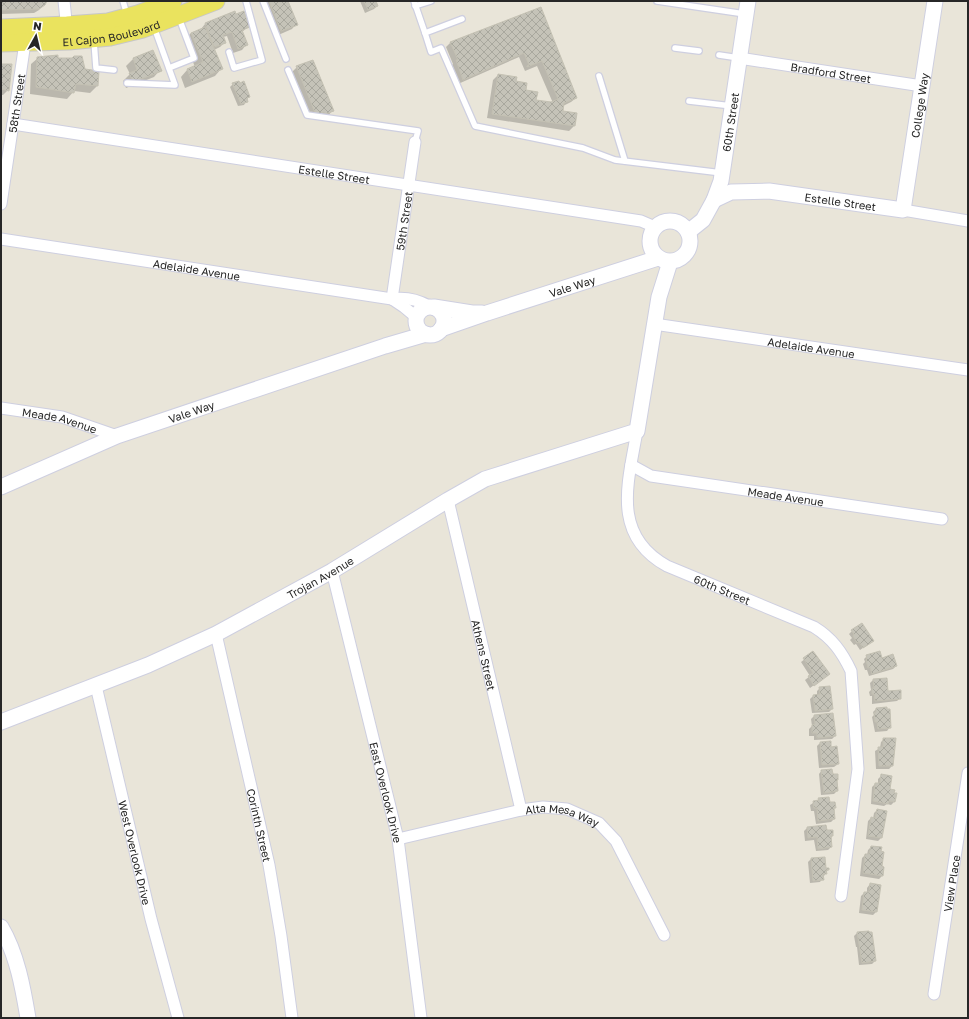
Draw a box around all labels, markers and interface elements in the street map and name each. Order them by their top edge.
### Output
north arrow [16,16,56,56]
street label: El Cajon Boulevard [62,17,162,48]
text: N [32,19,43,33]
street label: Bradford Street [790,59,872,85]
street label: College Way [908,72,930,139]
street label: 58th Street [5,73,27,134]
street label: 60th Street [719,91,741,153]
street label: Estelle Street [298,162,371,186]
street label: 59th Street [393,190,414,251]
street label: Estelle Street [804,190,877,213]
street label: Adelaide Avenue [152,256,241,282]
street label: Vale Way [547,272,597,299]
street label: Adelaide Avenue [767,334,856,360]
street label: Vale Way [166,397,216,425]
street label: Meade Avenue [21,405,99,435]
street label: Meade Avenue [747,484,825,508]
street label: Trojan Avenue [285,553,356,601]
street label: 60th Street [692,571,753,606]
street label: Athens Street [470,618,499,692]
street label: East Overlook Drive [368,741,405,844]
street label: Corinth Street [245,787,274,863]
street label: West Overlook Drive [117,799,154,906]
street label: Alta Mesa Way [524,800,601,829]
street label: View Place [940,854,962,913]

